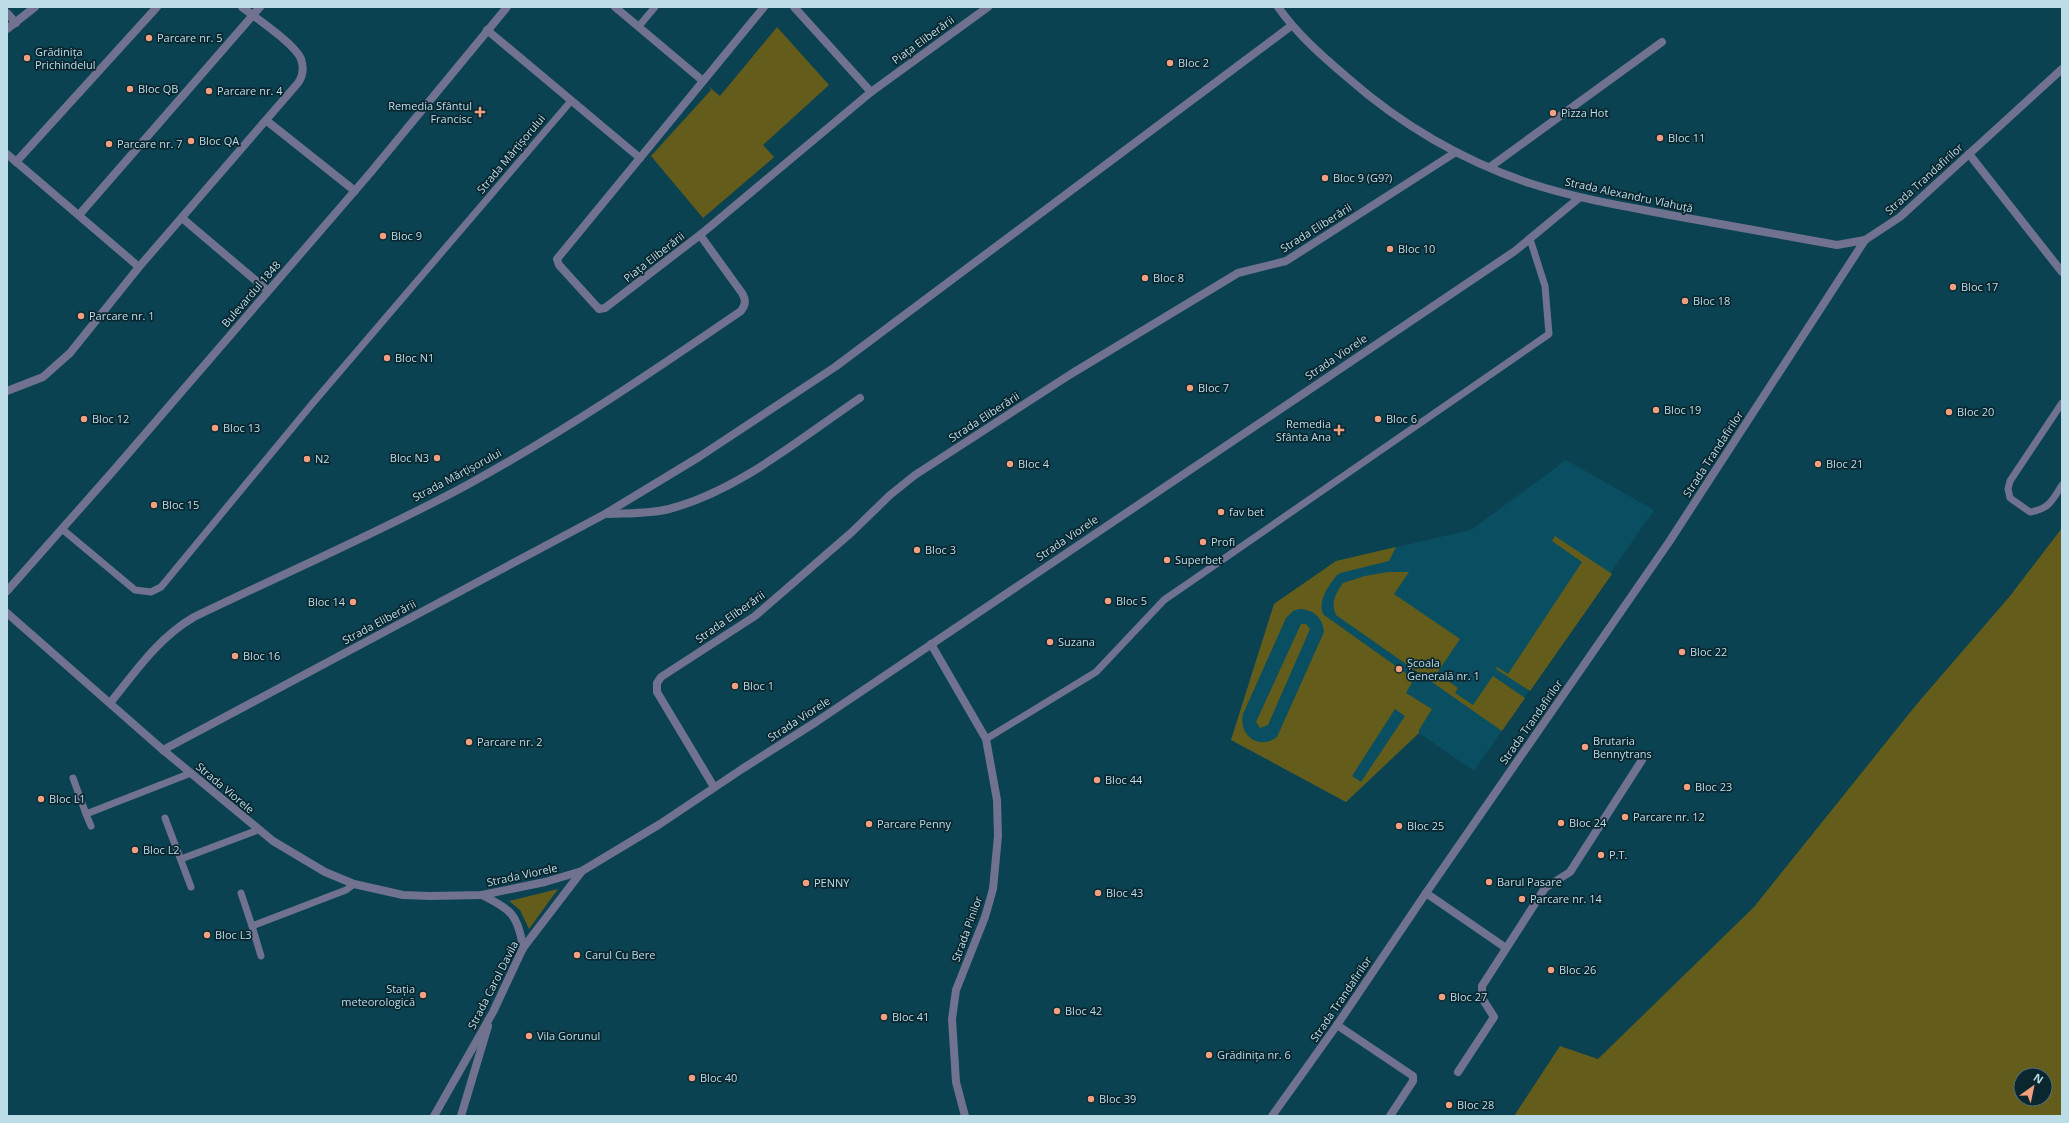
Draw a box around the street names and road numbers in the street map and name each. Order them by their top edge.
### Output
street label: Piața Eliberării [889,12,957,67]
street label: Strada Mărțișorului [473,111,548,196]
street label: Strada Trandafirilor [1881,139,1966,218]
street label: Strada Alexandru Vlahuță [1564,174,1695,215]
street label: Strada Eliberării [1277,200,1354,256]
street label: Piața Eliberării [620,228,687,285]
street label: Bulevardul 1848 [218,257,284,330]
street label: Strada Viorele [1302,330,1370,383]
street label: Strada Eliberării [945,388,1022,445]
street label: Strada Trandafirilor [1679,407,1746,500]
street label: Strada Mărțișorului [410,445,504,504]
street label: Strada Viorele [1033,511,1101,564]
street label: Strada Eliberării [692,587,767,646]
street label: Strada Eliberării [339,596,418,647]
street label: Strada Trandafirilor [1496,676,1566,767]
street label: Strada Viorele [765,693,833,744]
street label: Strada Viorele [193,759,258,816]
street label: Strada Viorele [485,860,559,889]
street label: Strada Pinilor [948,893,986,964]
street label: Strada Carol Davila [464,938,521,1032]
street label: Strada Trandafirilor [1306,953,1375,1044]

